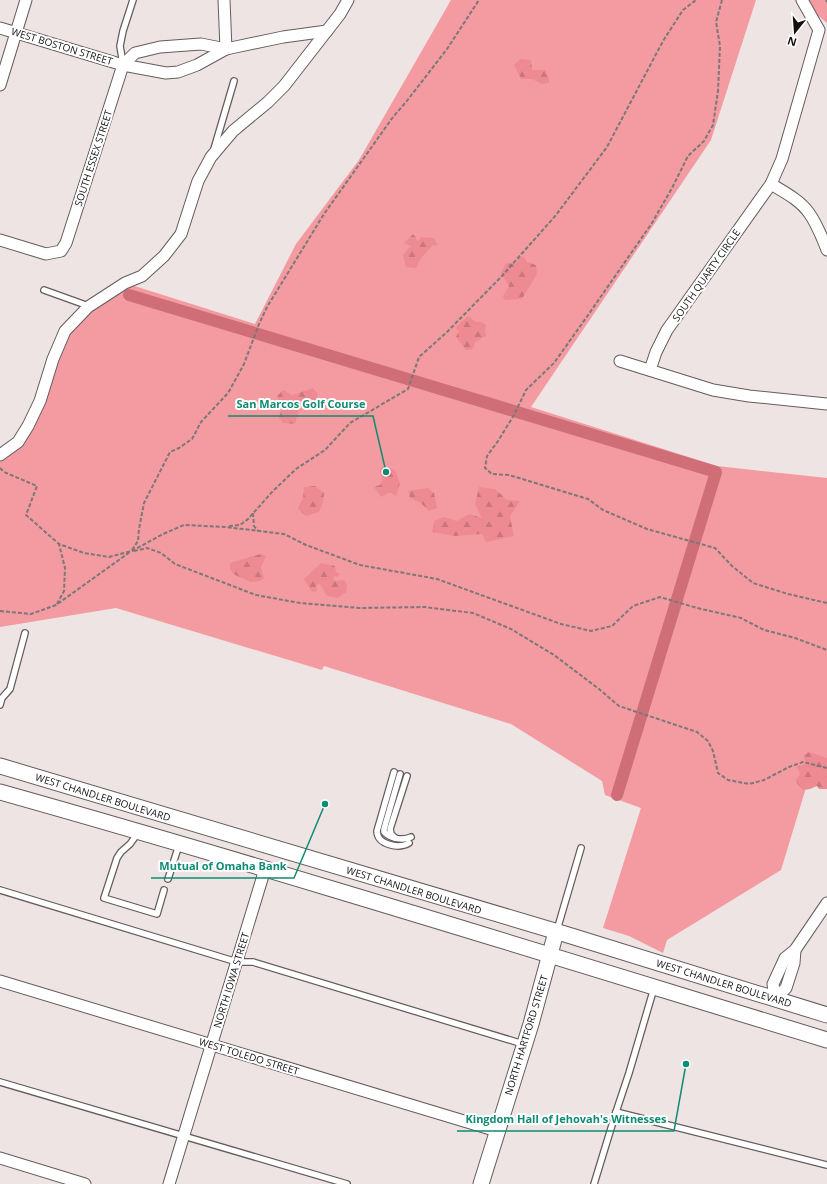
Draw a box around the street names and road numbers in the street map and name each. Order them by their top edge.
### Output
street label: WEST BOSTON STREET [10,24,115,68]
street label: SOUTH ESSEX STREET [71,108,115,208]
street label: SOUTH QUARTY CIRCLE [669,226,743,324]
street label: WEST CHANDLER BOULEVARD [34,770,172,824]
street label: WEST CHANDLER BOULEVARD [345,863,483,917]
street label: NORTH IOWA STREET [210,930,252,1030]
street label: WEST CHANDLER BOULEVARD [655,956,793,1010]
street label: NORTH HARTFORD STREET [501,973,551,1097]
street label: WEST TOLEDO STREET [197,1034,301,1078]

